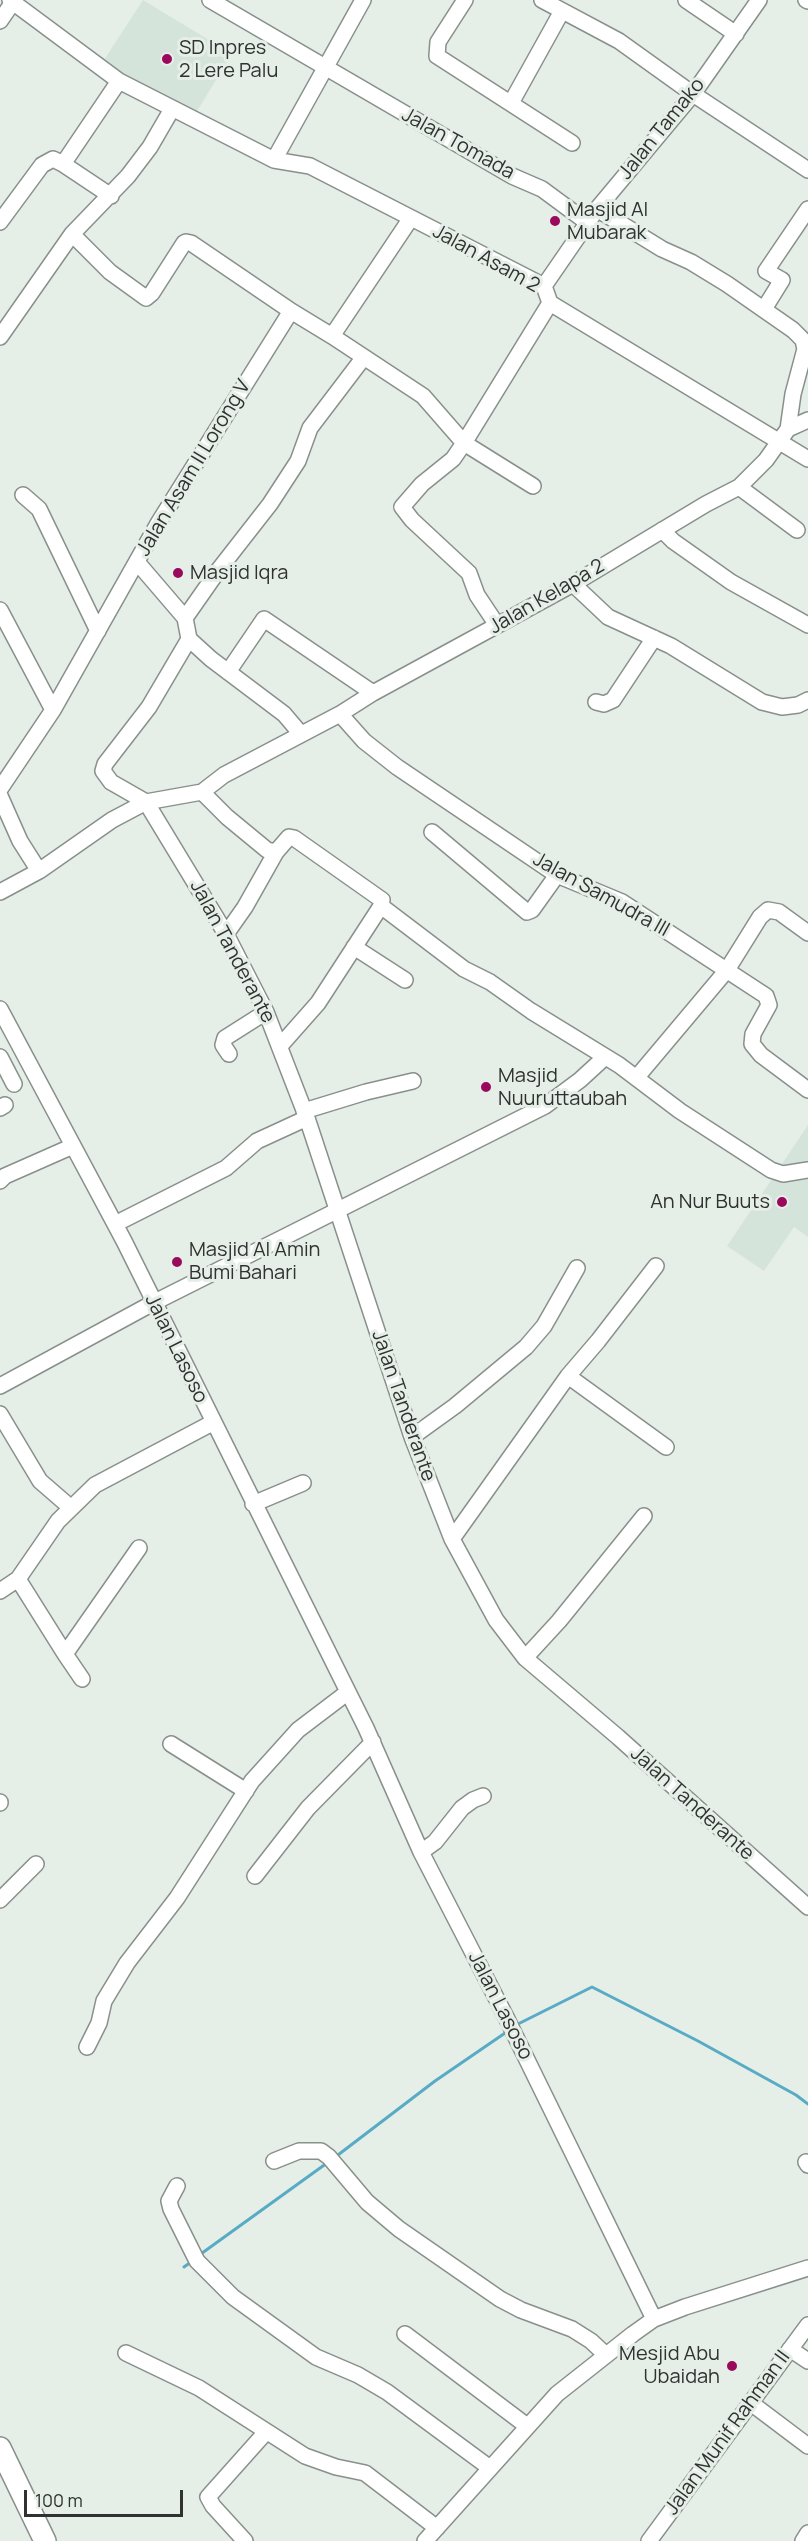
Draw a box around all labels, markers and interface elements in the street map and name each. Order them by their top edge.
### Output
place label: SD Inpres 2 Lere Palu [179,36,278,83]
marker: SD Inpres 2 Lere Palu [160,52,174,66]
street label: Jalan Tamako [614,74,710,184]
street label: Jalan Tomada [397,103,519,185]
place label: Masjid Al Mubarak [567,198,648,245]
marker: Masjid Al Mubarak [548,214,562,228]
street label: Jalan Asam 2 [428,220,544,298]
street label: Jalan Asam II Lorong V [132,376,256,560]
street label: Jalan Kelapa 2 [485,554,609,640]
place label: Masjid Iqra [190,561,288,585]
marker: Masjid Iqra [171,566,185,580]
street label: Jalan Samudra III [529,848,673,942]
street label: Jalan Tanderante [184,877,280,1027]
place label: Masjid Nuuruttaubah [498,1064,627,1111]
marker: Masjid Nuuruttaubah [479,1080,493,1094]
place label: An Nur Buuts [650,1190,770,1214]
marker: An Nur Buuts [775,1195,789,1209]
place label: Masjid Al Amin Bumi Bahari [189,1238,320,1285]
marker: Masjid Al Amin Bumi Bahari [170,1255,184,1269]
street label: Jalan Lasoso [139,1291,213,1407]
street label: Jalan Tanderante [366,1327,440,1485]
street label: Jalan Tanderante [625,1742,759,1866]
street label: Jalan Lasoso [463,1948,537,2064]
place label: Mesjid Abu Ubaidah [619,2342,720,2389]
street label: Jalan Munif Rahman II [660,2346,796,2520]
marker: Mesjid Abu Ubaidah [725,2359,739,2373]
scale bar [27,2478,186,2516]
text: 100 m [35,2488,83,2512]

